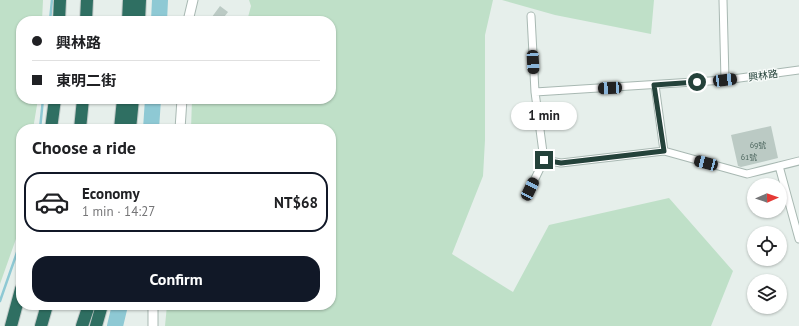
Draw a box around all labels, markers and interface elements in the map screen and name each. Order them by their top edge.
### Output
text: 興林路 [56,33,101,52]
car [526,50,540,74]
street label: 興林路 [747,67,779,84]
text: 東明二街 [56,71,116,90]
route start [688,73,706,91]
car [712,73,738,87]
car [598,81,622,95]
callout: 1 min [511,102,577,130]
text: 1 min [528,107,560,124]
text: Choose a ride [32,136,136,159]
house number: 69號 [750,140,766,150]
route end [535,151,553,169]
house number: 61號 [741,152,757,162]
car [693,154,719,172]
car [519,176,541,202]
north arrow [747,178,787,218]
map controls [747,178,787,314]
icon: car [34,184,70,220]
text: Economy [82,184,140,203]
text: NT$68 [274,193,318,212]
text: 1 min · 14:27 [82,203,155,220]
button: locate [747,226,787,266]
button: Confirm [32,256,320,302]
button: layers [747,274,787,314]

